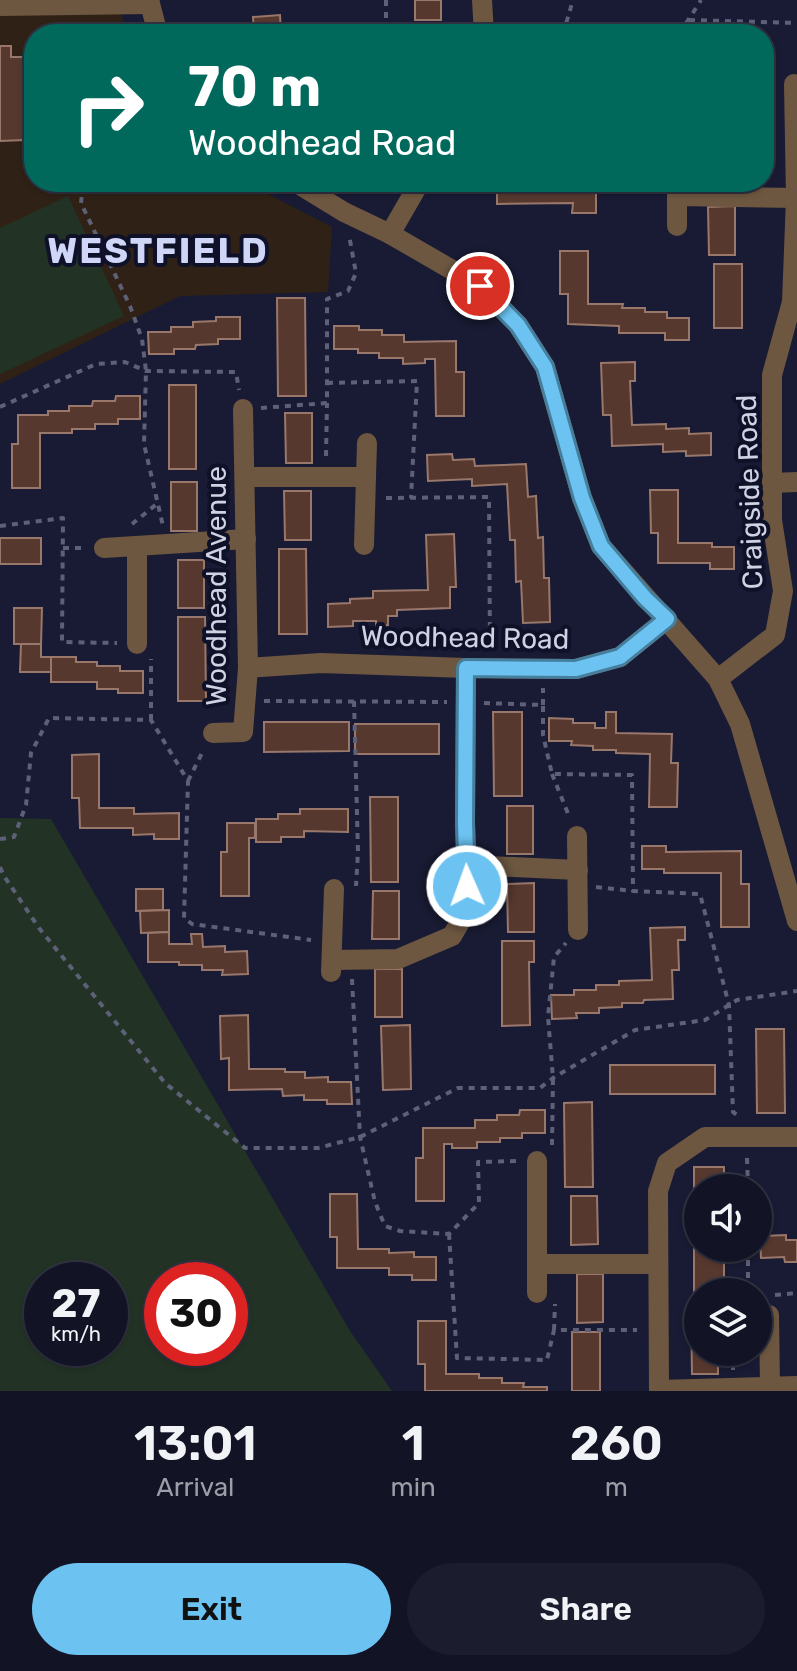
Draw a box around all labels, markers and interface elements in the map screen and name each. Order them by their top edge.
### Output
text: 70 m [188,54,321,120]
icon: right [56,56,160,160]
text: Woodhead Road [188,121,456,164]
district label: WESTFIELD [47,229,269,272]
pin [446,252,514,320]
icon: arrive [458,264,502,308]
street label: Craigside Road [730,394,769,590]
street label: Woodhead Avenue [200,466,233,706]
street label: Woodhead Road [360,619,570,656]
position arrow [425,844,509,928]
map controls [684,1174,772,1366]
button: sound [684,1174,772,1262]
speed limit sign: 30 [144,1262,248,1366]
button: layers [684,1278,772,1366]
text: 27 [52,1280,100,1327]
text: km/h [51,1322,101,1346]
text: 13:01 [134,1415,257,1472]
text: 1 [402,1415,425,1472]
text: 260 [570,1415,663,1472]
text: Arrival [156,1472,234,1503]
text: min [391,1472,436,1503]
text: m [605,1472,628,1503]
button: Exit [32,1563,391,1655]
button: Share [407,1563,765,1655]

